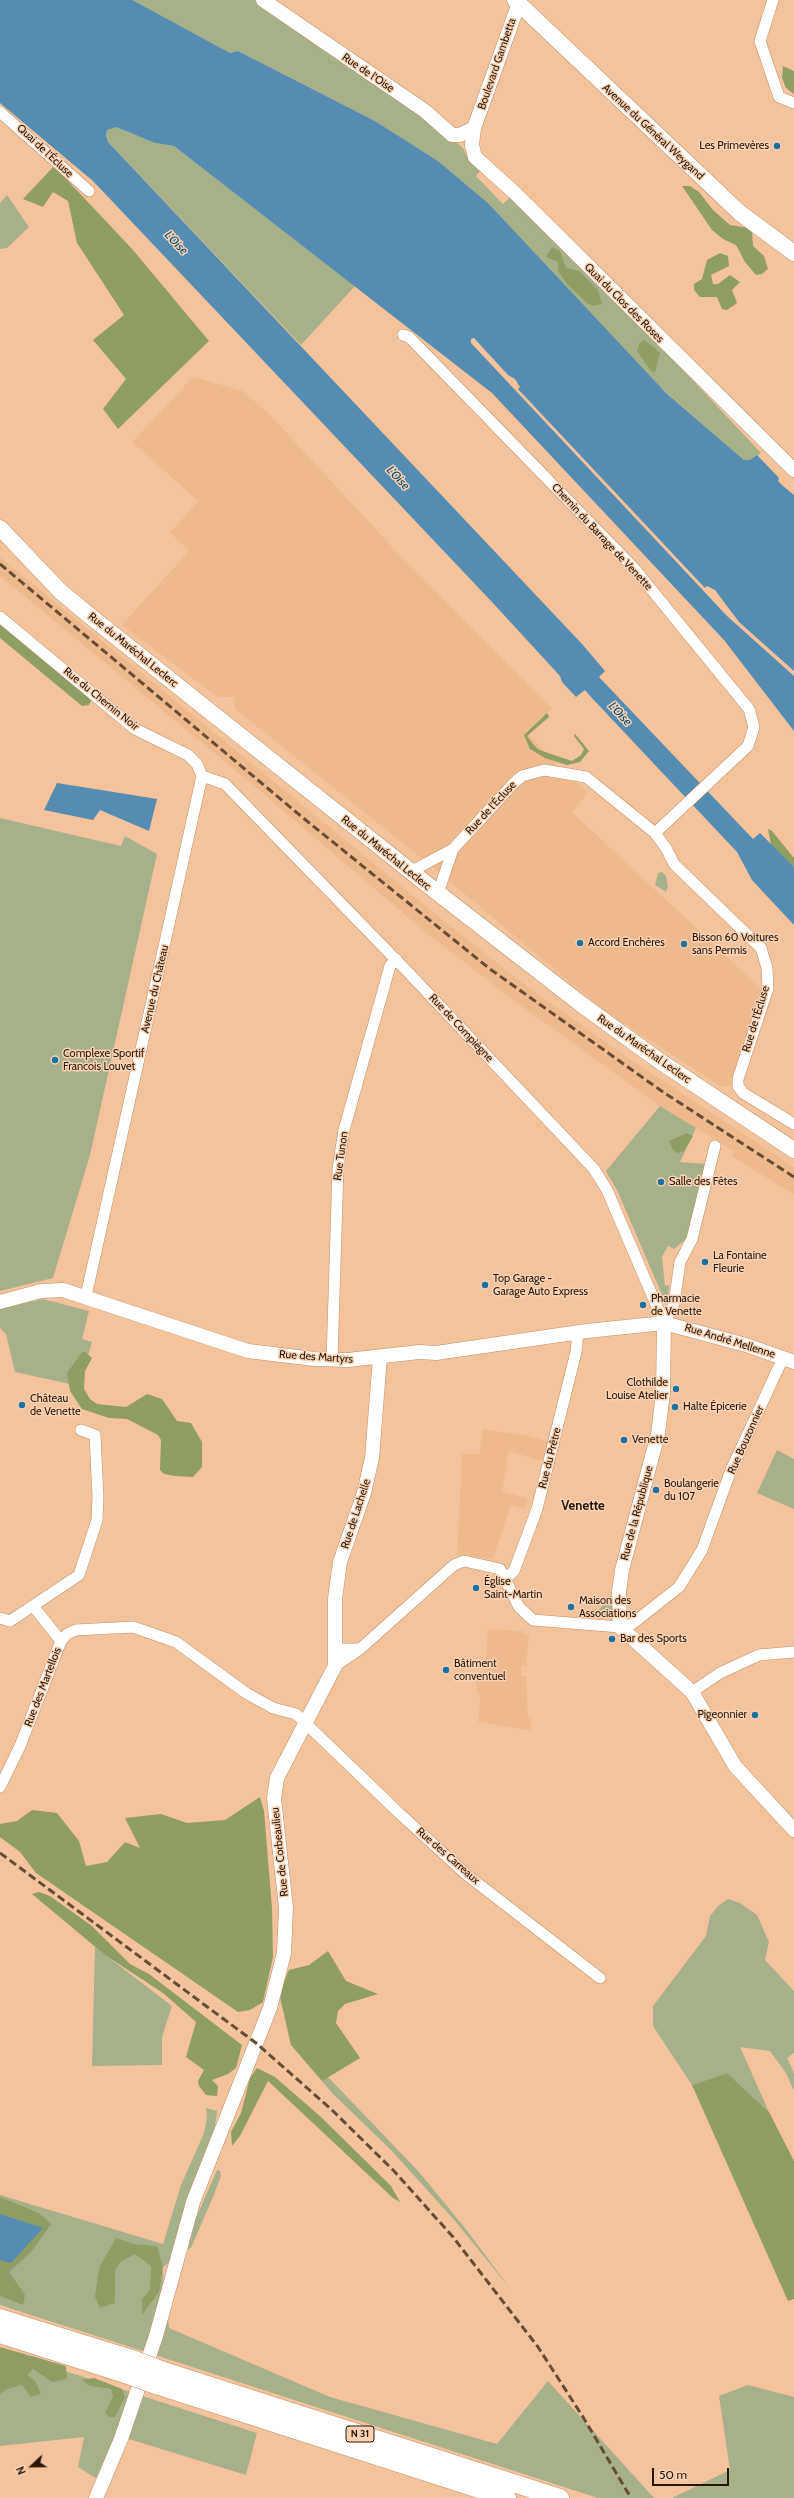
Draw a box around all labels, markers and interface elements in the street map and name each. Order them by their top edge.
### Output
street label: Boulevard Gambetta [475,17,519,111]
street label: Rue de l'Oise [339,51,397,95]
street label: Avenue du Général Weygand [599,81,707,183]
street label: Quai de l'Écluse [14,122,76,180]
place label: Les Primevères [699,139,769,153]
marker: Les Primevères [772,141,782,151]
water label: L'Oise [161,228,191,258]
street label: Quai du Clos des Roses [582,261,666,345]
water label: L'Oise [383,463,413,493]
street label: Chemin du Barrage de Venette [549,481,655,593]
street label: Rue du Maréchal Leclerc [85,610,181,690]
street label: Rue du Chemin Noir [61,665,141,733]
water label: L'Oise [605,699,635,729]
street label: Rue de l'Écluse [463,778,519,838]
street label: Rue du Maréchal Leclerc [338,813,434,893]
place label: Bisson 60 Voitures sans Permis [692,931,778,957]
place label: Accord Enchères [588,936,665,950]
marker: Accord Enchères [575,938,585,948]
marker: Bisson 60 Voitures sans Permis [679,939,689,949]
street label: Avenue du Château [138,944,172,1034]
street label: Rue de l'Écluse [740,984,772,1054]
street label: Rue de Compiègne [426,991,496,1065]
street label: Rue du Maréchal Leclerc [594,1012,694,1086]
place label: Complexe Sportif Francois Louvet [63,1047,144,1073]
marker: Complexe Sportif Francois Louvet [50,1055,60,1065]
street label: Rue Tunon [331,1131,351,1181]
place label: Salle des Fêtes [669,1175,737,1189]
marker: Salle des Fêtes [656,1177,666,1187]
place label: La Fontaine Fleurie [713,1249,767,1275]
marker: La Fontaine Fleurie [700,1257,710,1267]
place label: Top Garage - Garage Auto Express [493,1272,588,1298]
marker: Top Garage - Garage Auto Express [480,1280,490,1290]
place label: Pharmacie de Venette [651,1292,702,1318]
marker: Pharmacie de Venette [638,1300,648,1310]
street label: Rue André Mellenne [683,1321,777,1361]
street label: Rue des Martyrs [279,1348,353,1366]
place label: Clothilde Louise Atelier [606,1376,668,1402]
marker: Clothilde Louise Atelier [671,1384,681,1394]
place label: Château de Venette [30,1392,81,1418]
marker: Château de Venette [17,1400,27,1410]
place label: Halte Épicerie [683,1400,747,1414]
marker: Halte Épicerie [670,1402,680,1412]
street label: Rue Bouzonnier [725,1404,767,1476]
street label: Rue du Prêtre [536,1426,564,1490]
place label: Venette [632,1433,668,1447]
marker: Venette [619,1435,629,1445]
street label: Rue de la République [618,1464,656,1562]
street label: Rue de Lachelle [338,1477,374,1551]
place label: Boulangerie du 107 [664,1477,719,1503]
marker: Boulangerie du 107 [651,1485,661,1495]
district label: Venette [561,1498,605,1514]
place label: Église Saint-Martin [484,1575,542,1601]
marker: Église Saint-Martin [471,1583,481,1593]
place label: Maison des Associations [579,1594,636,1620]
marker: Maison des Associations [566,1602,576,1612]
place label: Bar des Sports [620,1632,687,1646]
marker: Bar des Sports [607,1634,617,1644]
street label: Rue des Martellois [22,1645,64,1729]
place label: Bâtiment conventuel [454,1657,506,1683]
marker: Bâtiment conventuel [441,1665,451,1675]
place label: Pigeonnier [698,1708,747,1722]
marker: Pigeonnier [750,1710,760,1720]
street label: Rue de Corbeaulieu [269,1807,291,1897]
street label: Rue des Carreaux [414,1825,482,1887]
road number: N 31 [346,2426,374,2442]
north arrow [12,2446,52,2486]
scale bar [654,2460,731,2486]
text: N [13,2464,29,2477]
text: 50 m [659,2467,687,2482]

